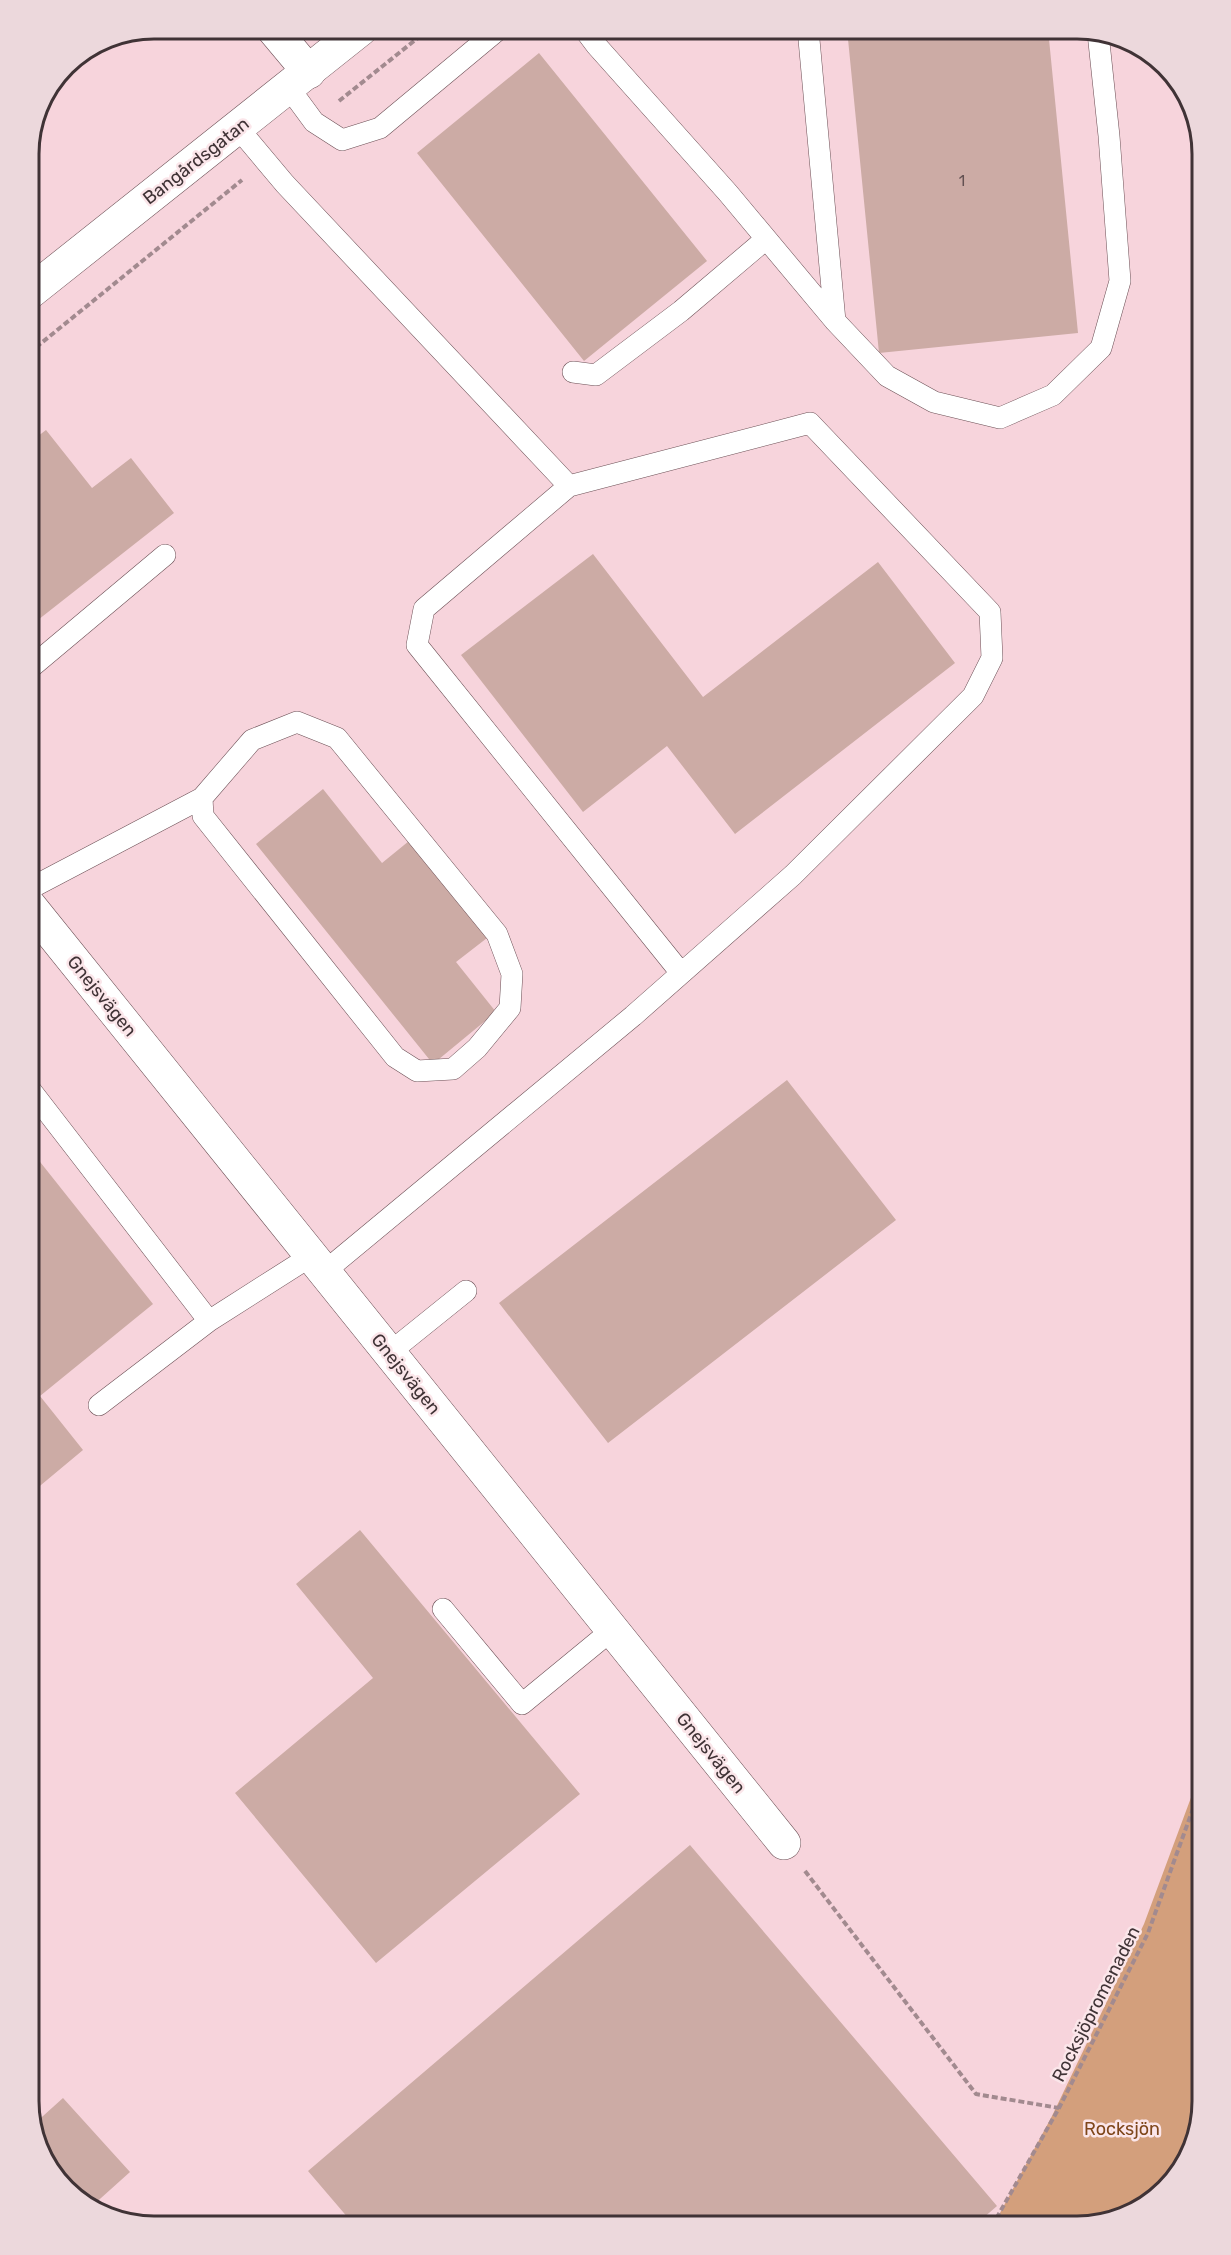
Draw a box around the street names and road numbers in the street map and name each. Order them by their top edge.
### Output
street label: Bangårdsgatan [139,113,253,209]
street label: Gnejsvägen [63,951,141,1041]
street label: Gnejsvägen [367,1329,445,1419]
street label: Gnejsvägen [672,1708,750,1798]
street label: Rocksjöpromenaden [1047,1923,1145,2085]

